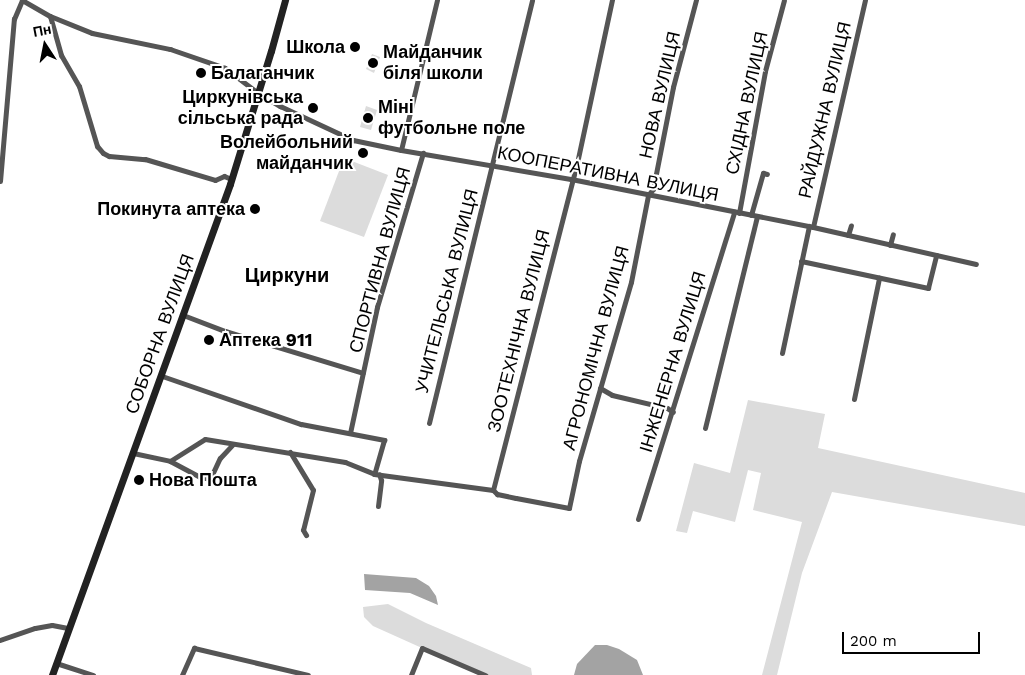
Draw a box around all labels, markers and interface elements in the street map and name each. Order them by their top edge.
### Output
north arrow [20,20,70,70]
street label: РАЙДУЖНА ВУЛИЦЯ [794,20,856,200]
text: Пн [32,21,53,40]
street label: НОВА ВУЛИЦЯ [635,29,685,161]
street label: СХІДНА ВУЛИЦЯ [721,30,773,176]
place label: Школа [286,36,345,58]
marker: Школа [349,41,361,53]
place label: Майданчик біля школи [383,42,483,84]
marker: Майданчик біля школи [367,57,379,69]
place label: Балаганчик [211,62,314,84]
marker: Балаганчик [195,67,207,79]
place label: Циркунівська сільська рада [178,87,303,130]
place label: Міні футбольне поле [378,97,525,140]
marker: Циркунівська сільська рада [307,102,319,114]
marker: Міні футбольне поле [362,112,374,124]
place label: Волейбольний майданчик [220,132,353,174]
street label: КООПЕРАТИВНА ВУЛИЦЯ [495,142,721,206]
marker: Волейбольний майданчик [357,147,369,159]
street label: СПОРТИВНА ВУЛИЦЯ [345,165,415,355]
street label: УЧИТЕЛЬСЬКА ВУЛИЦЯ [411,187,483,395]
place label: Покинута аптека [97,198,245,220]
marker: Покинута аптека [249,203,261,215]
street label: ЗООТЕХНІЧНА ВУЛИЦЯ [483,227,555,435]
street label: АГРОНОМІЧНА ВУЛИЦЯ [558,243,634,453]
street label: СОБОРНА ВУЛИЦЯ [121,251,199,417]
district label: Циркуни [245,263,329,287]
street label: ІНЖЕНЕРНА ВУЛИЦЯ [635,269,711,455]
place label: Аптека 911 [219,329,312,351]
marker: Аптека 911 [203,334,215,346]
place label: Нова Пошта [149,469,257,491]
marker: Нова Пошта [133,474,145,486]
scale bar [845,622,982,654]
text: 200 m [850,632,897,650]

